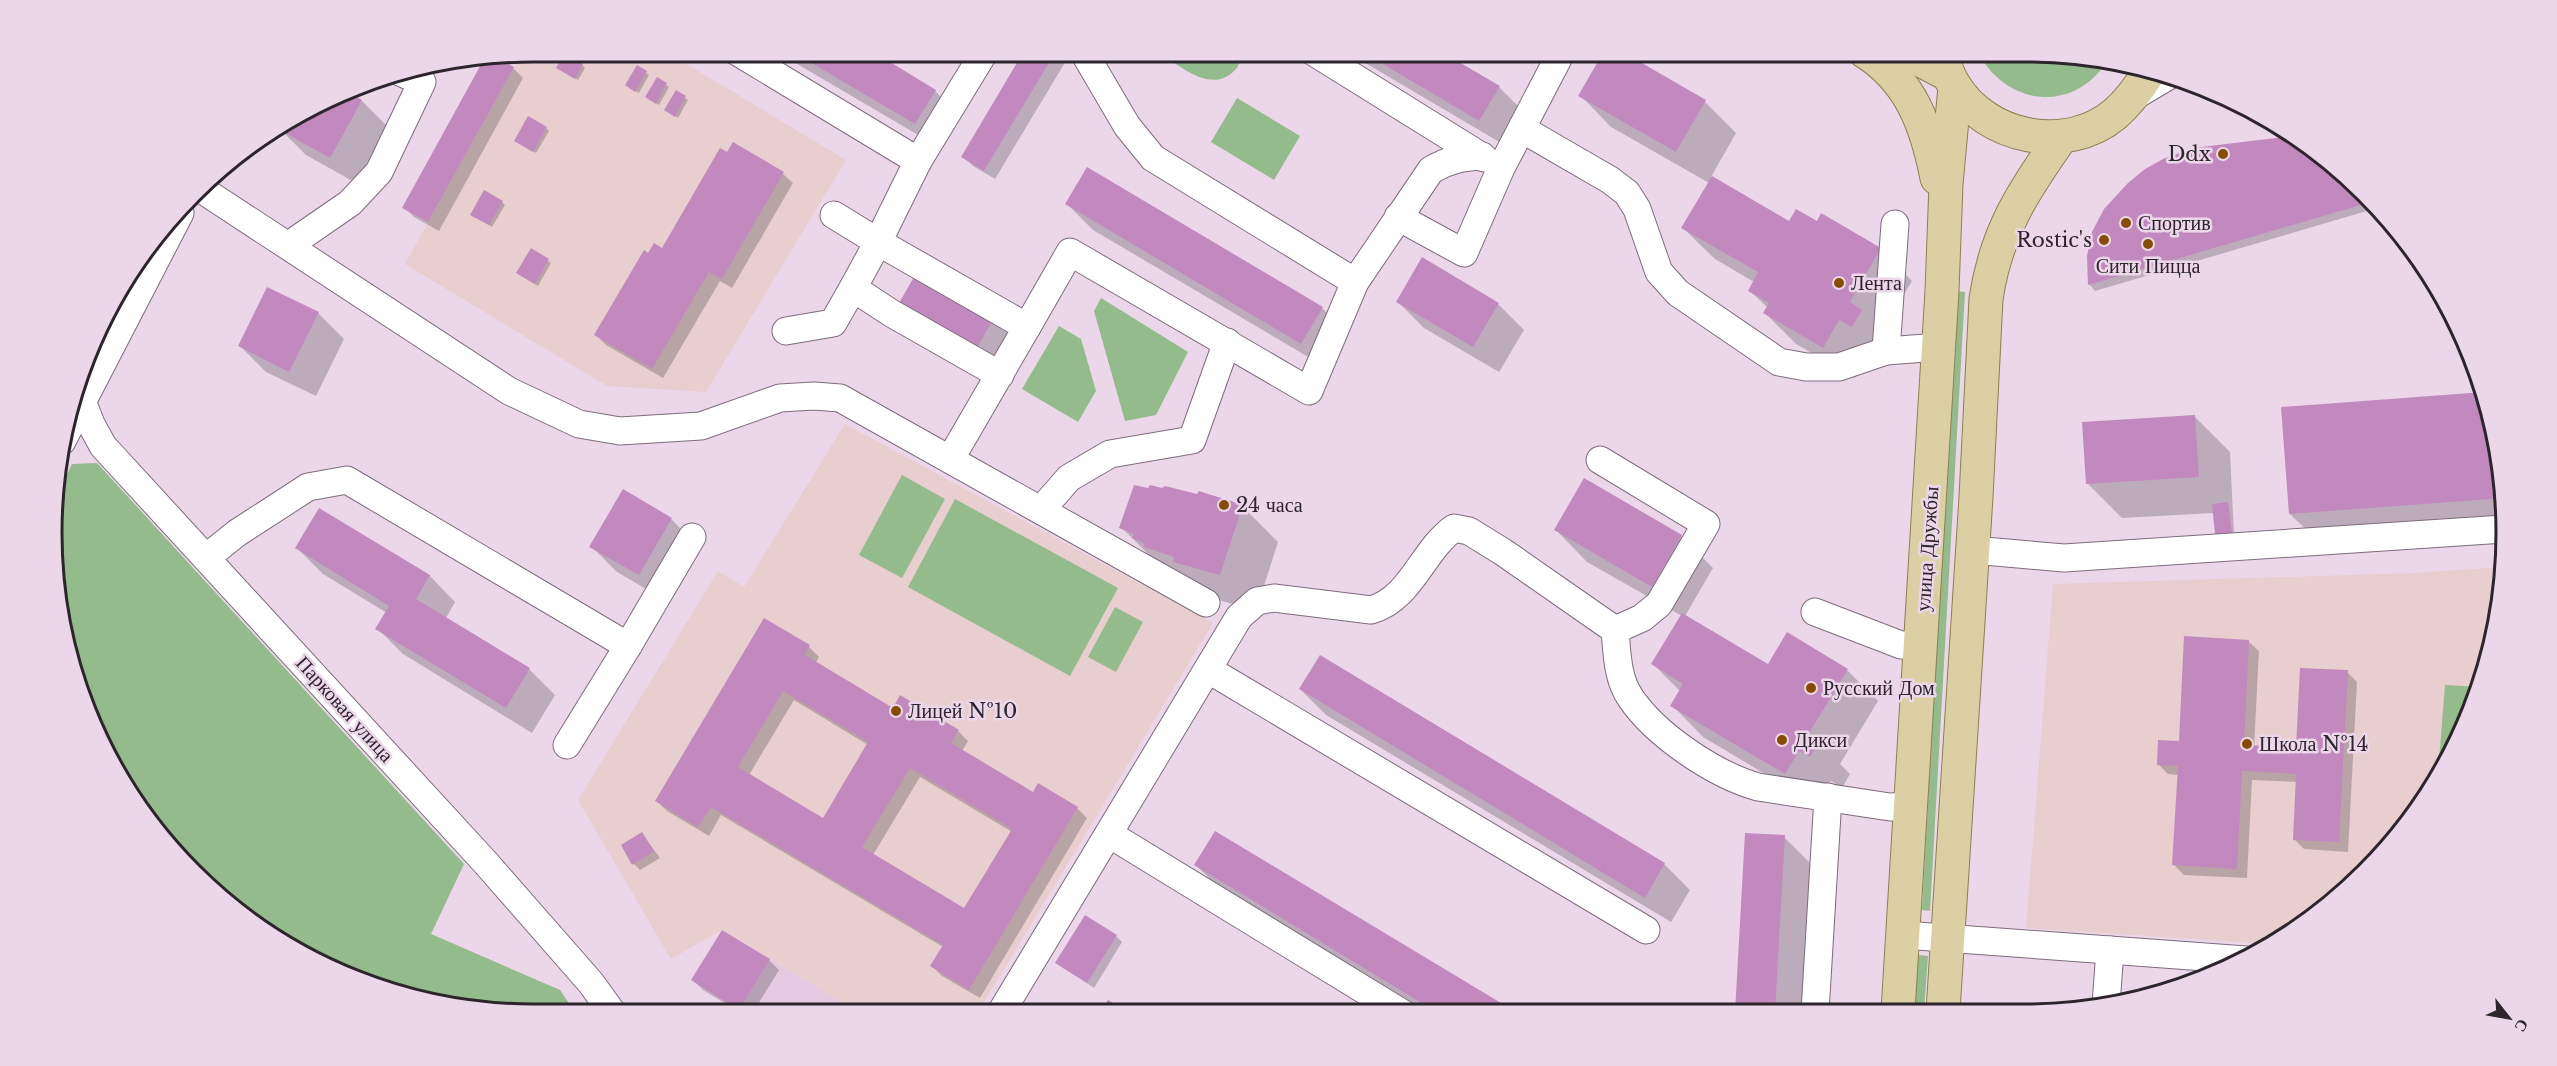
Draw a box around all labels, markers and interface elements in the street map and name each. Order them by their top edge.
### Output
place label: Ddx [2168,142,2211,166]
marker: Ddx [2216,147,2230,161]
place label: Спортив [2138,211,2211,235]
marker: Спортив [2119,216,2133,230]
place label: Rostic's [2016,228,2092,252]
marker: Rostic's [2097,233,2111,247]
marker: Сити Пицца [2141,237,2155,251]
place label: Сити Пицца [2096,254,2200,278]
place label: Лента [1851,271,1902,295]
marker: Лента [1832,276,1846,290]
street label: улица Дружбы [1911,486,1943,612]
place label: 24 часа [1236,493,1303,517]
marker: 24 часа [1217,498,1231,512]
street label: Парковая улица [291,651,399,767]
place label: Русский Дом [1823,676,1935,700]
marker: Русский Дом [1804,681,1818,695]
place label: Лицей №10 [908,699,1017,723]
marker: Лицей №10 [889,704,903,718]
place label: Дикси [1794,728,1847,752]
place label: Школа №14 [2259,732,2369,756]
marker: Дикси [1775,733,1789,747]
marker: Школа №14 [2240,737,2254,751]
north arrow [2479,988,2539,1048]
text: С [2510,1016,2533,1036]

